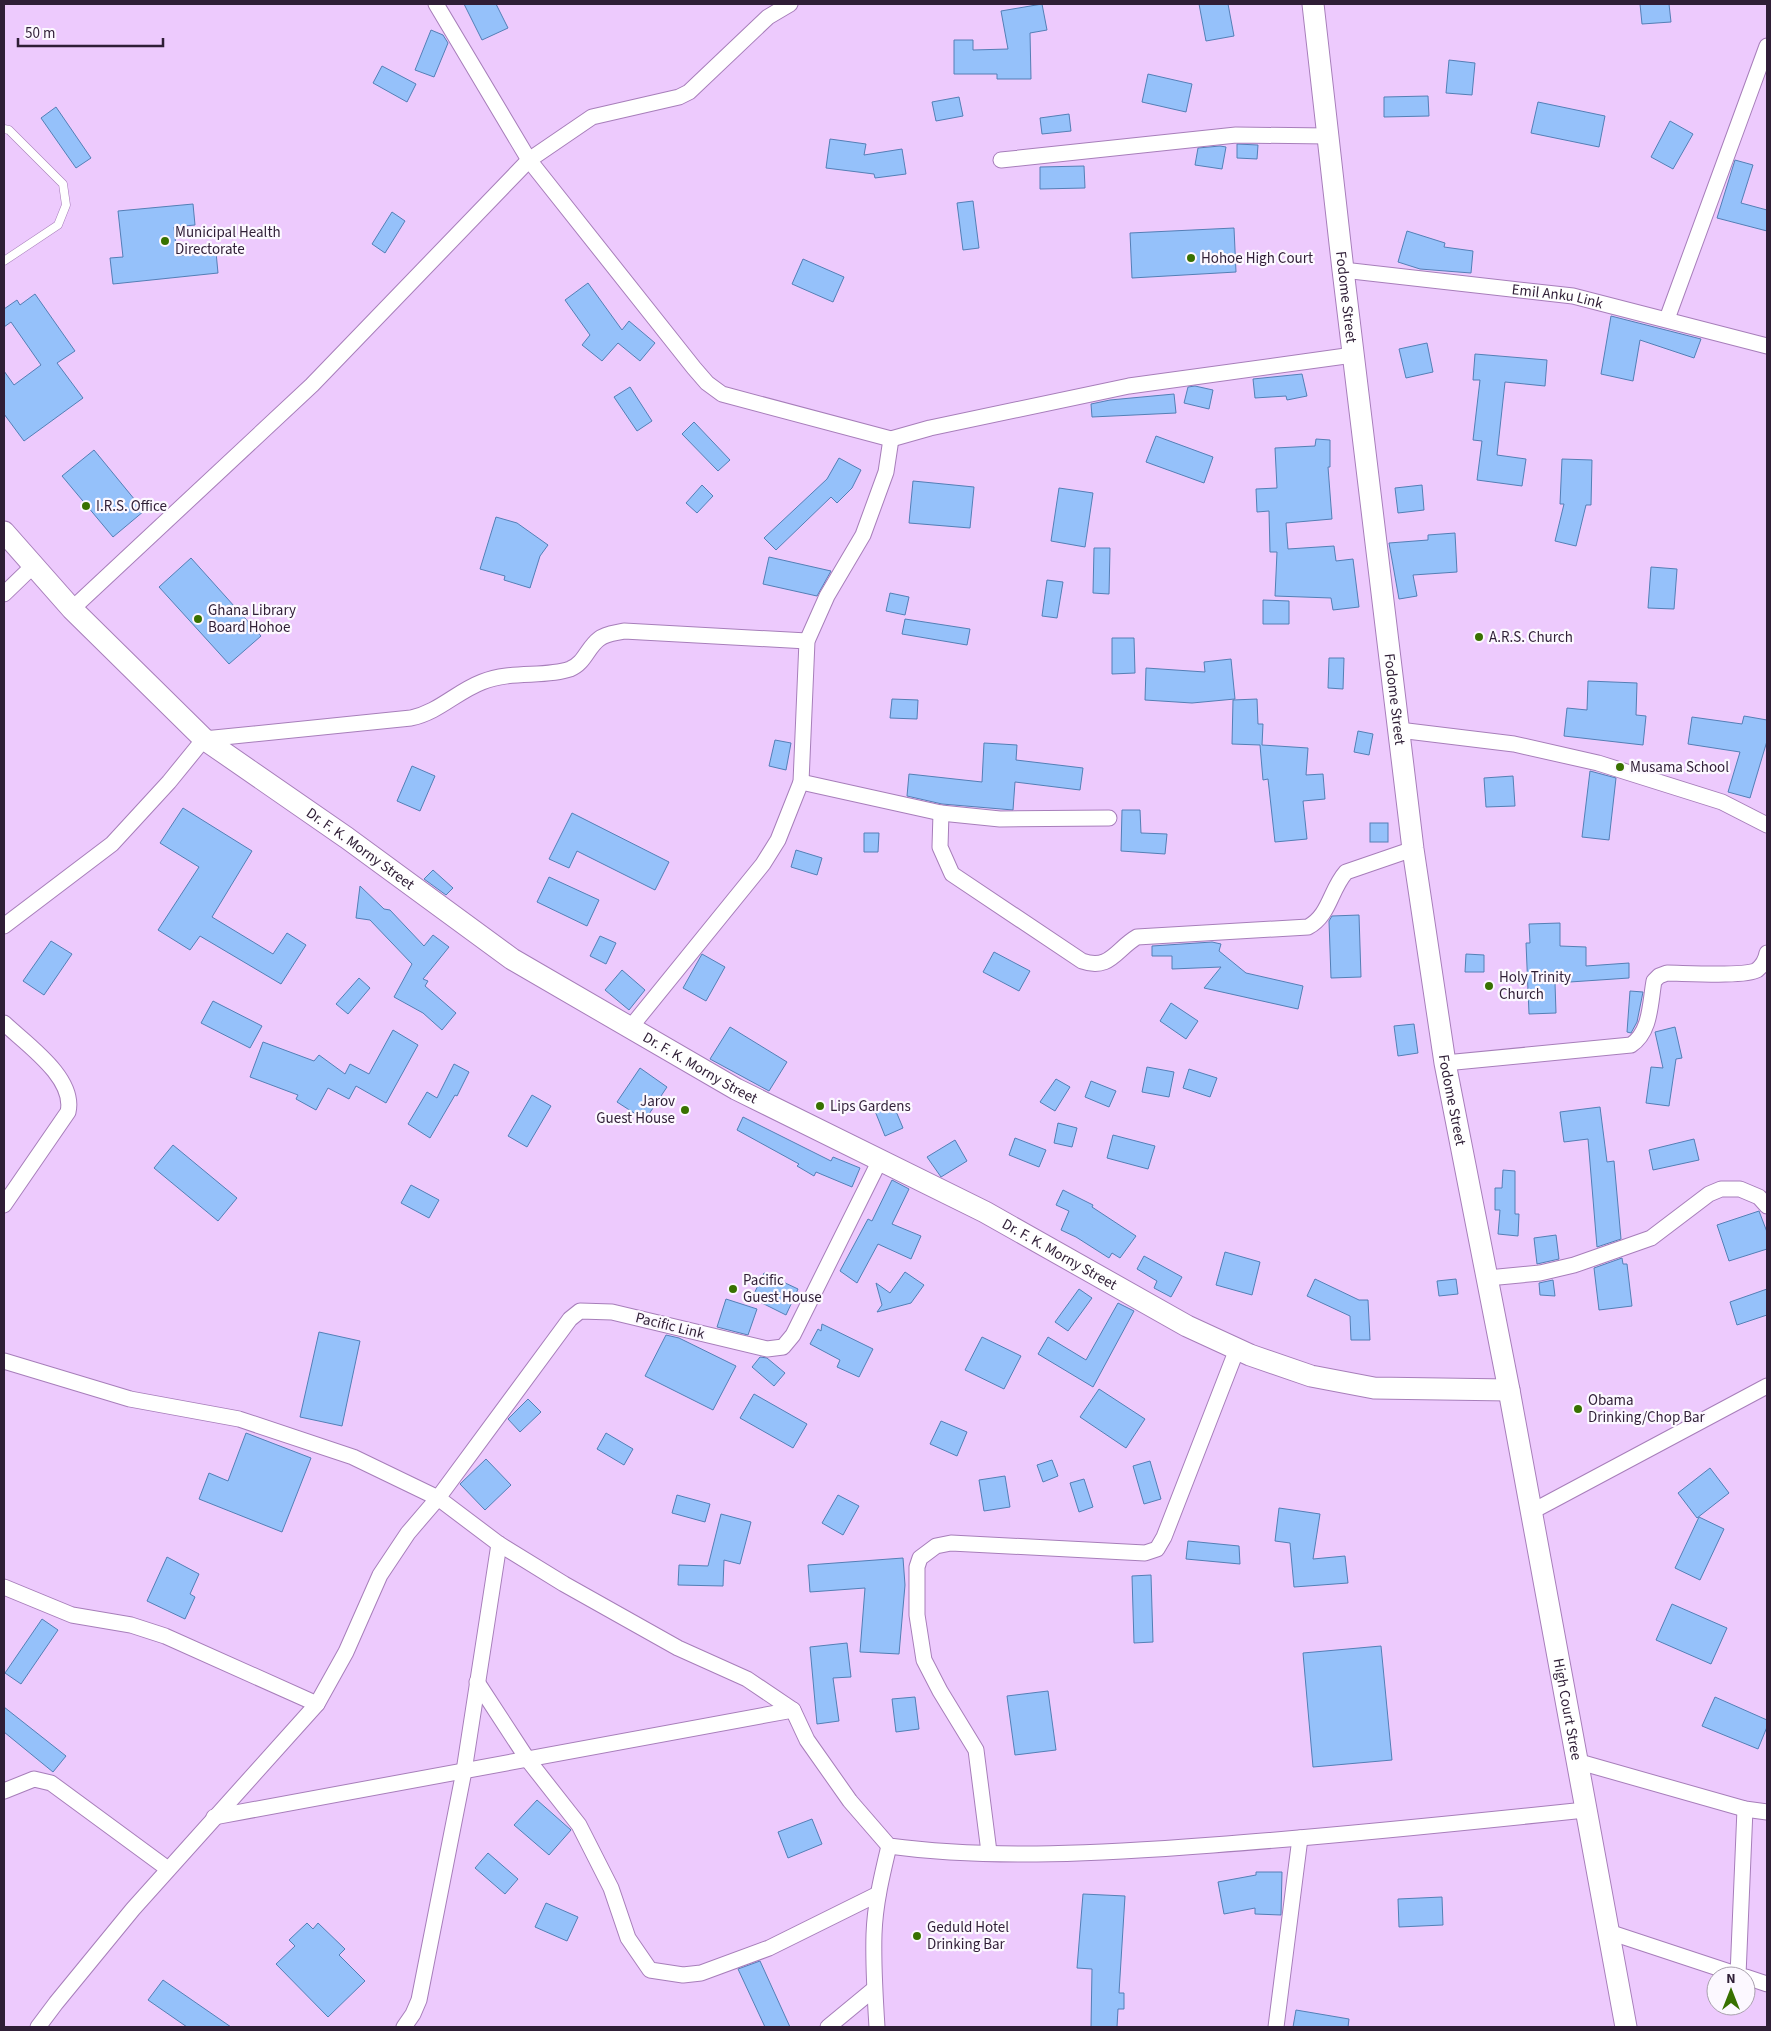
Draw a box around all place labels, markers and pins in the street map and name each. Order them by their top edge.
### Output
place label: Municipal Health Directorate [175,222,281,260]
marker: Municipal Health Directorate [159,235,171,247]
place label: Hohoe High Court [1201,248,1313,269]
marker: Hohoe High Court [1185,252,1197,264]
place label: I.R.S. Office [96,496,167,517]
marker: I.R.S. Office [80,500,92,512]
place label: Ghana Library Board Hohoe [208,600,296,638]
marker: Ghana Library Board Hohoe [192,613,204,625]
place label: A.R.S. Church [1489,627,1573,648]
marker: A.R.S. Church [1473,631,1485,643]
place label: Musama School [1630,757,1729,778]
marker: Musama School [1614,761,1626,773]
place label: Holy Trinity Church [1499,967,1571,1005]
marker: Holy Trinity Church [1483,980,1495,992]
place label: Jarov Guest House [596,1091,675,1129]
place label: Lips Gardens [830,1096,911,1117]
marker: Lips Gardens [814,1100,826,1112]
marker: Jarov Guest House [679,1104,691,1116]
place label: Pacific Guest House [743,1270,822,1308]
marker: Pacific Guest House [727,1283,739,1295]
place label: Obama Drinking/Chop Bar [1588,1390,1706,1428]
marker: Obama Drinking/Chop Bar [1572,1403,1584,1415]
place label: Geduld Hotel Drinking Bar [927,1917,1009,1955]
marker: Geduld Hotel Drinking Bar [911,1930,923,1942]

